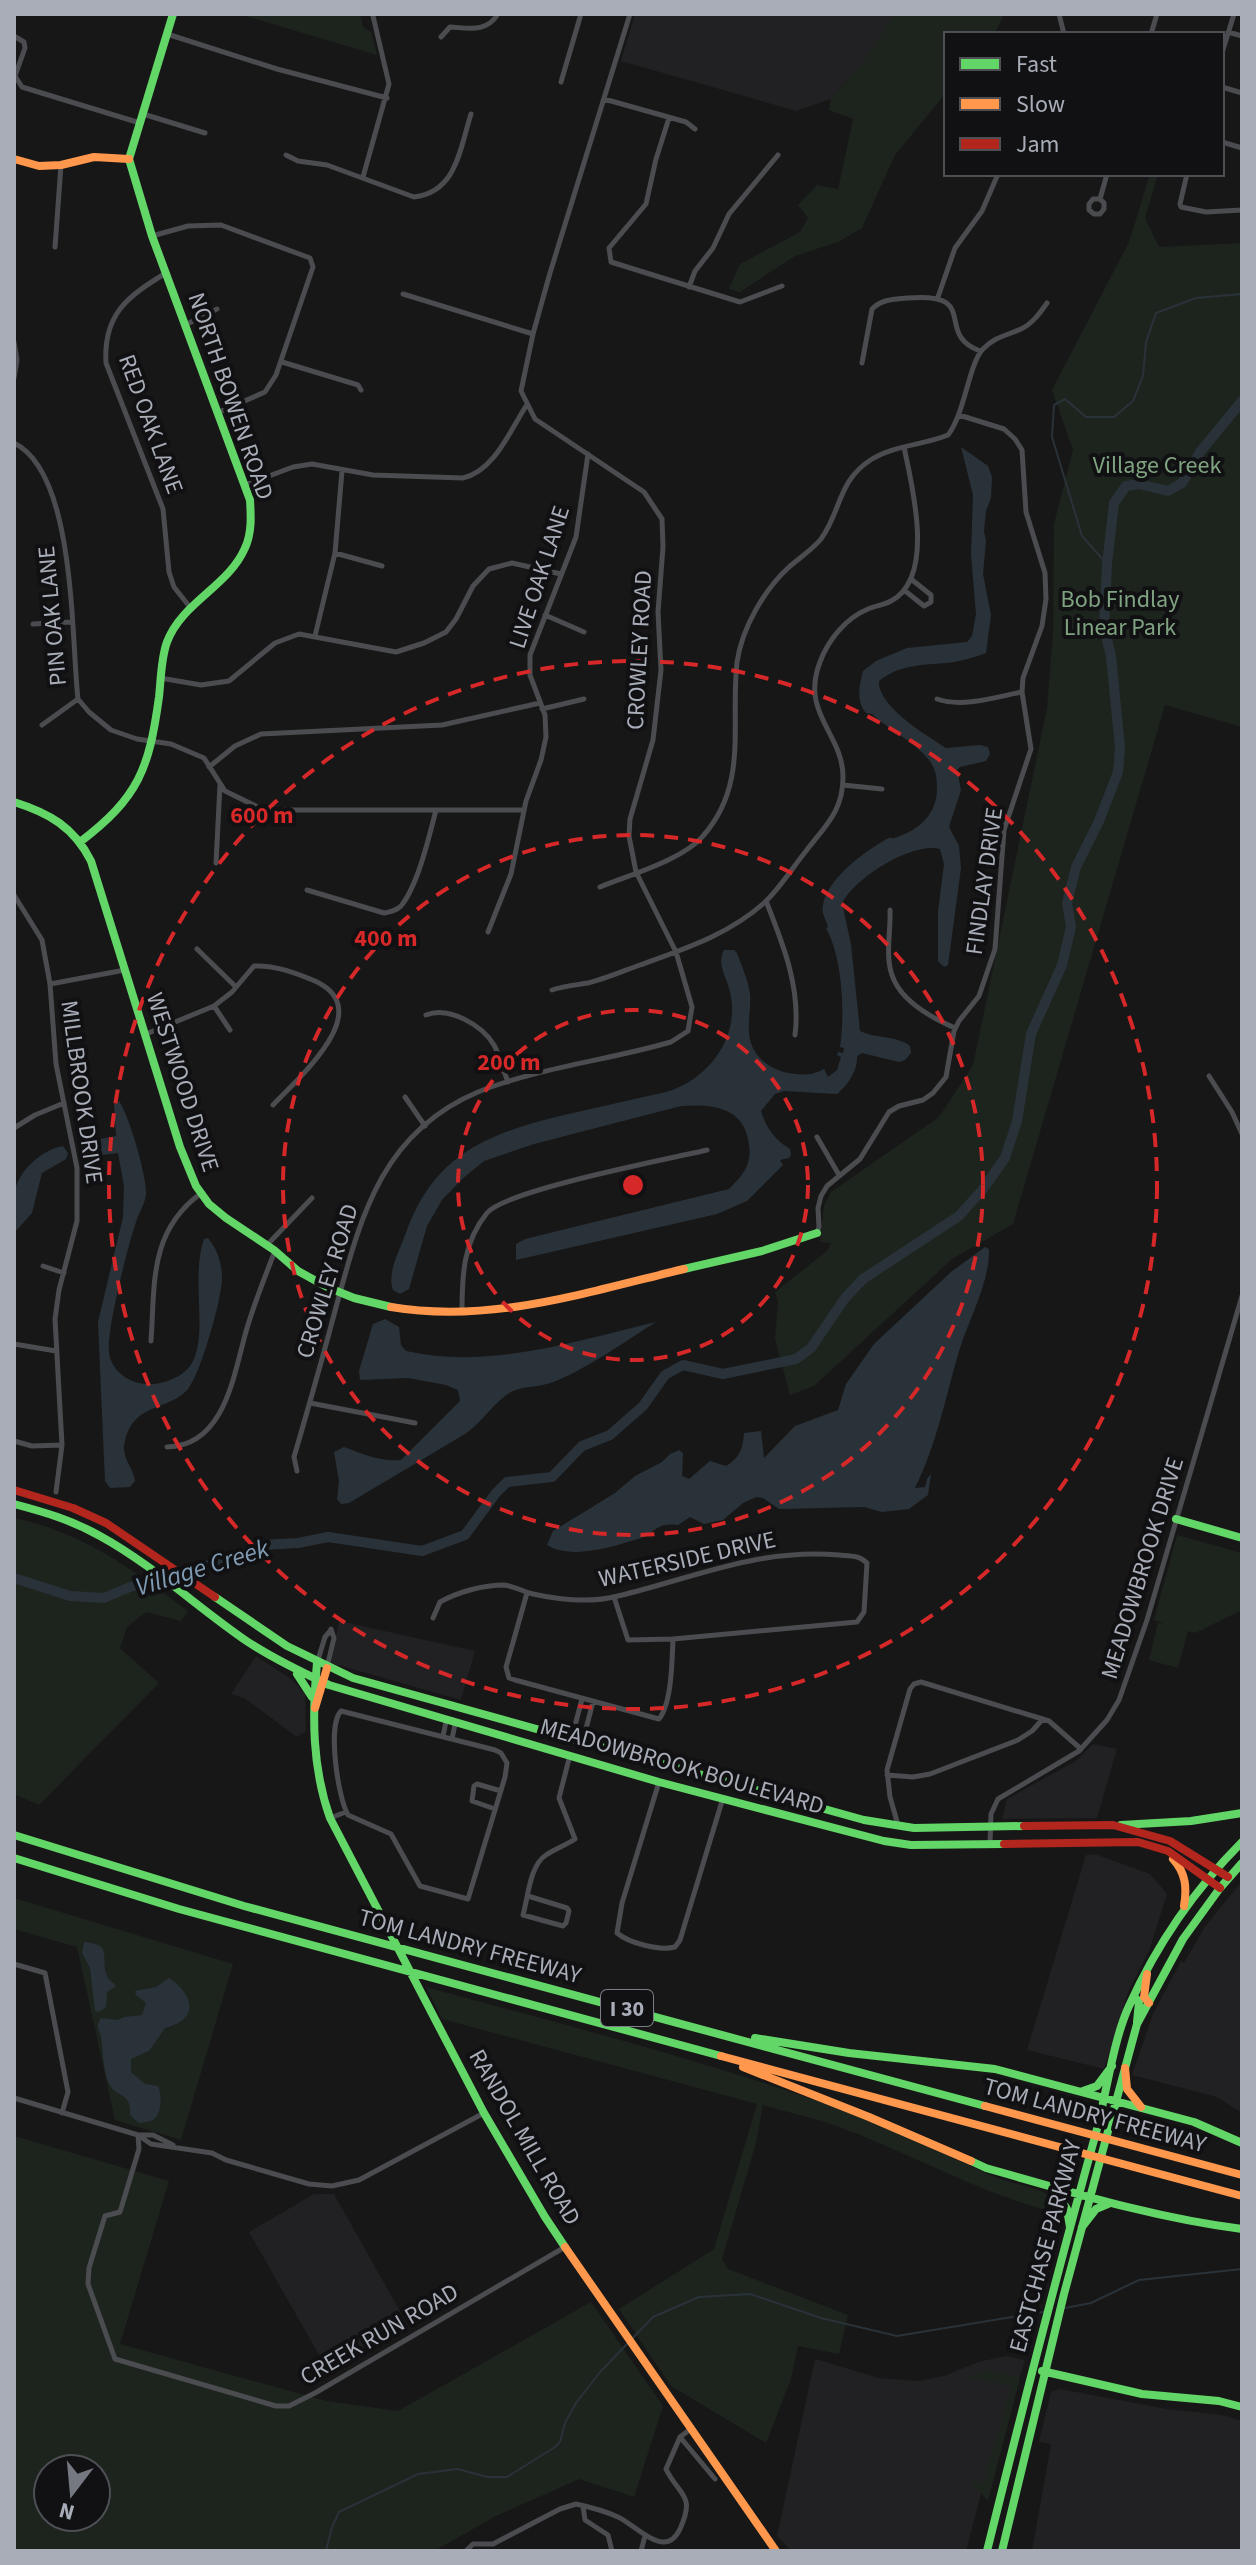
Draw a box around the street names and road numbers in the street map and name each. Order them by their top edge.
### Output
street label: NORTH BOWEN ROAD [179,288,282,504]
street label: RED OAK LANE [109,349,192,499]
street label: LIVE OAK LANE [500,501,579,653]
street label: PIN OAK LANE [29,544,76,688]
street label: CROWLEY ROAD [618,569,661,731]
street label: FINDLAY DRIVE [957,805,1012,957]
street label: WESTWOOD DRIVE [137,988,228,1176]
street label: MILLBROOK DRIVE [51,998,112,1186]
street label: CROWLEY ROAD [287,1200,368,1363]
street label: MEADOWBROOK DRIVE [1092,1453,1193,1684]
street label: WATERSIDE DRIVE [595,1522,779,1597]
street label: MEADOWBROOK BOULEVARD [536,1709,828,1824]
street label: TOM LANDRY FREEWAY [355,1900,586,1993]
road number: I 30 [601,1990,653,2026]
street label: RANDOL MILL ROAD [460,2043,589,2232]
street label: TOM LANDRY FREEWAY [980,2069,1211,2162]
street label: EASTCHASE PARKWAY [1000,2135,1091,2356]
street label: CREEK RUN ROAD [293,2275,465,2394]

